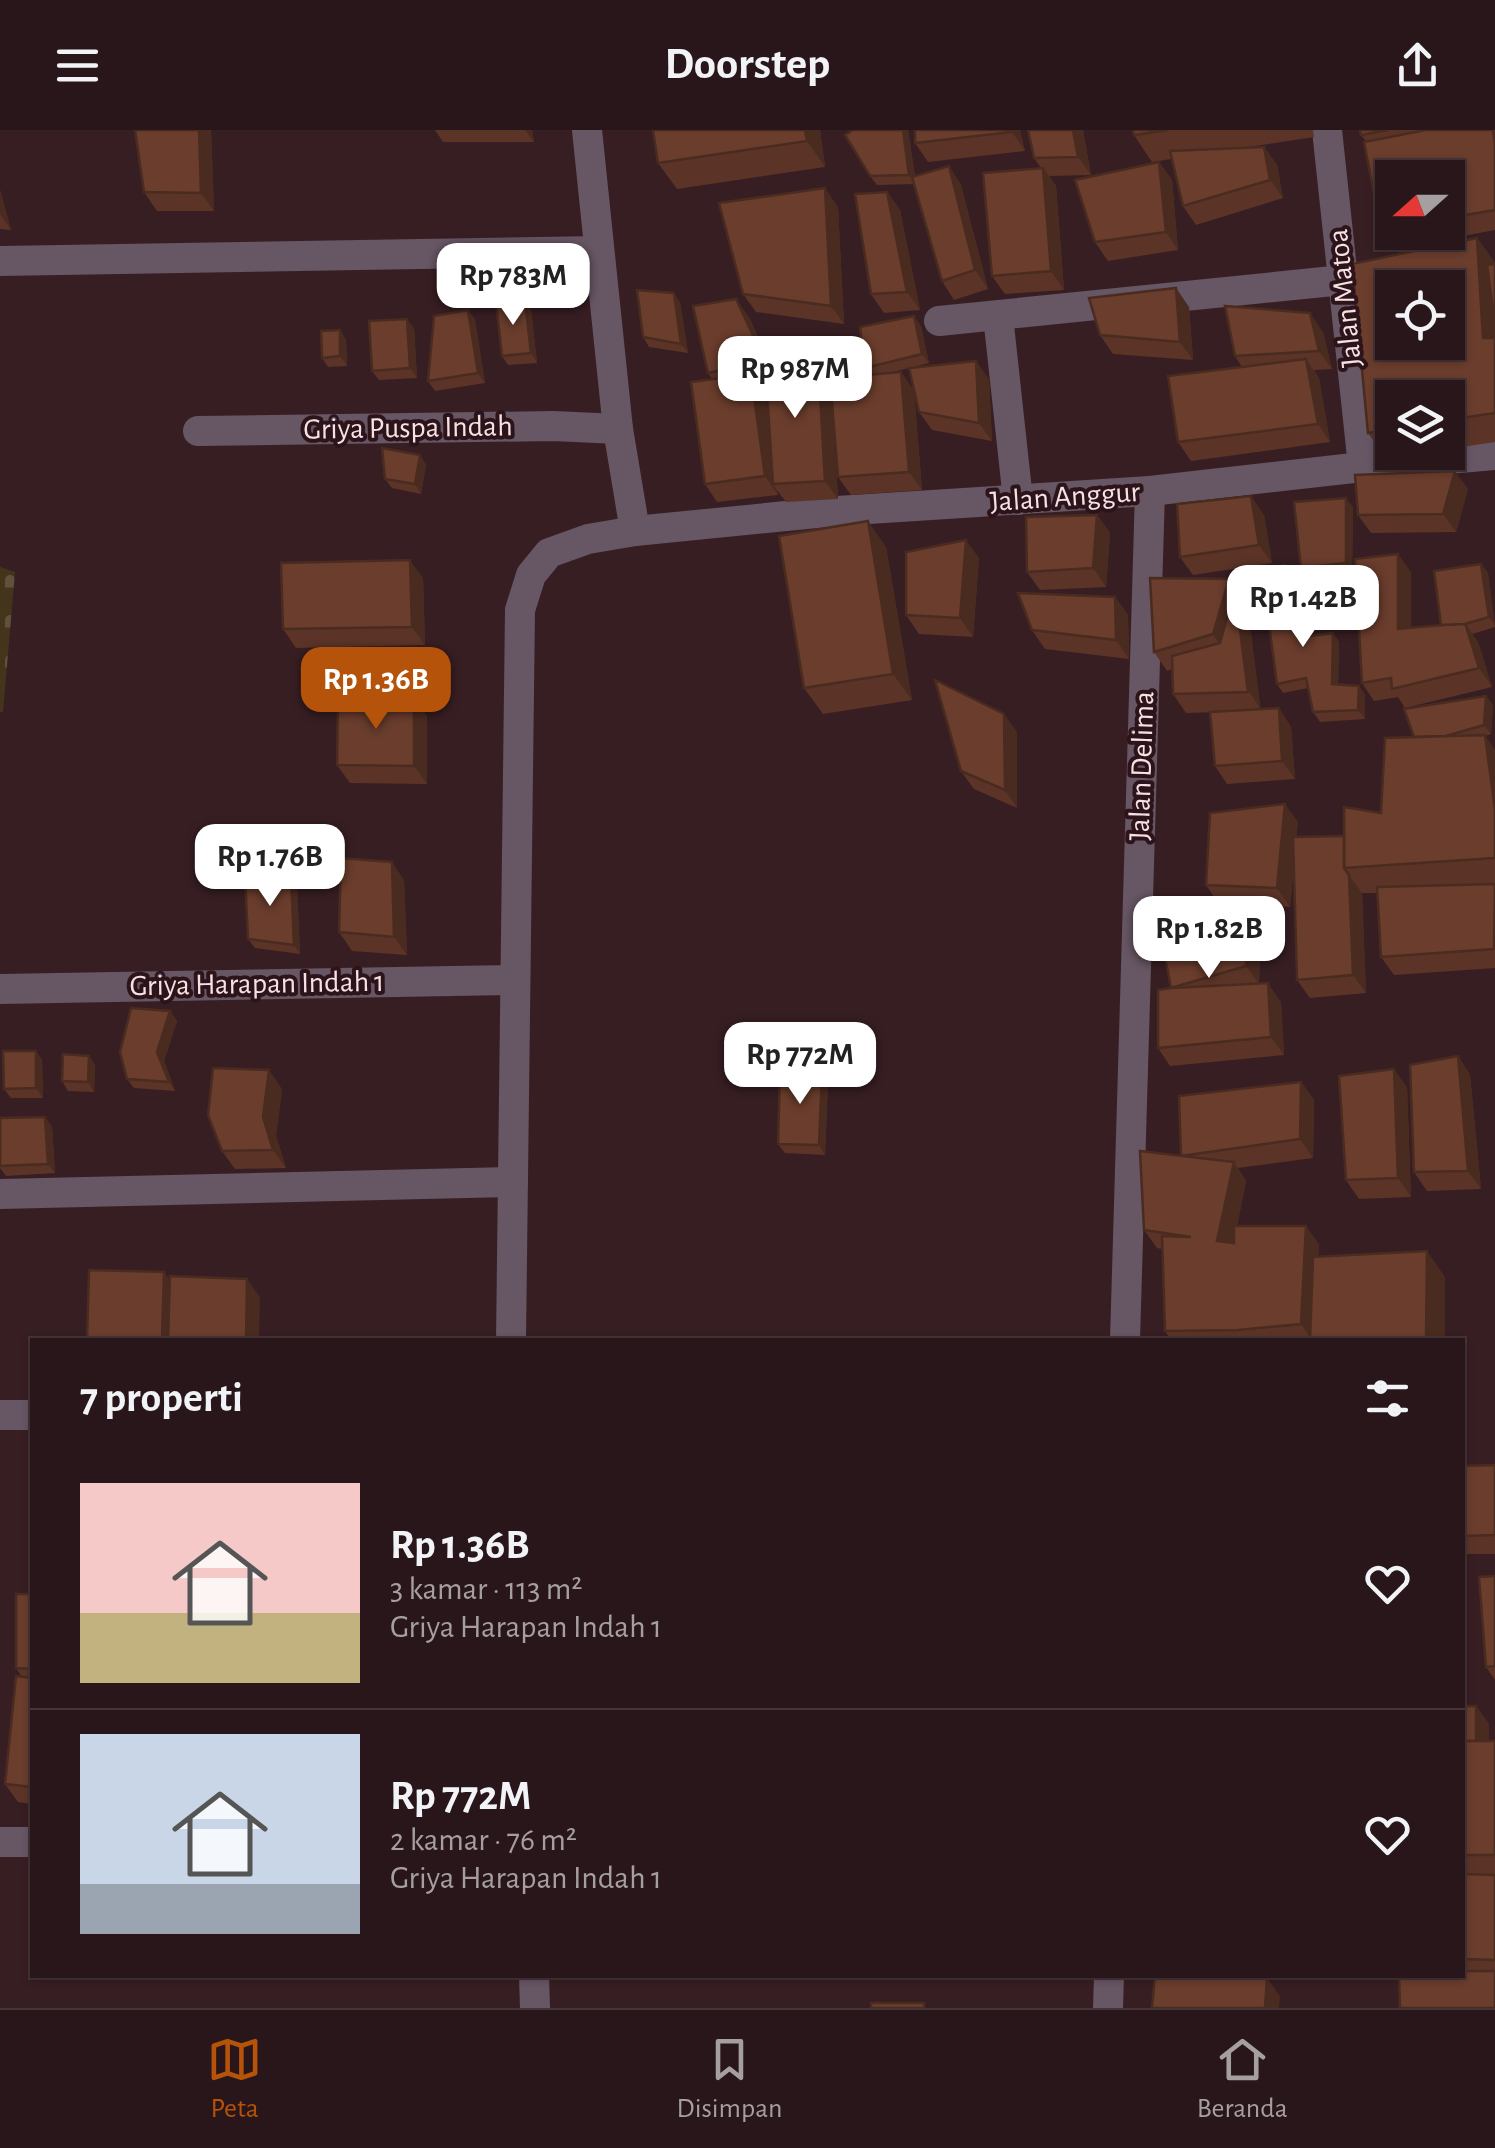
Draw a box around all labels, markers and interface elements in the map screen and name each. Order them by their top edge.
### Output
icon: menu [50,38,105,93]
icon: share [1390,38,1445,93]
text: Doorstep [665,42,830,87]
north arrow [1375,160,1465,250]
map controls [1375,160,1465,470]
street label: Jalan Matoa [1323,227,1367,369]
pin: Rp 783M [421,243,605,328]
text: Rp 783M [459,259,567,291]
button: locate [1375,270,1465,360]
pin: Rp 987M [703,336,887,421]
text: Rp 987M [740,352,850,384]
button: layers [1375,380,1465,470]
street label: Griya Puspa Indah [303,411,513,445]
street label: Jalan Anggur [989,477,1141,517]
pin: Rp 1.42B [1200,565,1406,650]
text: Rp 1.42B [1249,581,1357,613]
pin: Rp 1.36B [273,647,479,732]
text: Rp 1.36B [323,663,429,695]
street label: Jalan Delima [1124,691,1160,841]
pin: Rp 1.76B [167,824,373,909]
text: Rp 1.76B [217,840,323,872]
pin: Rp 1.82B [1106,896,1312,981]
text: Rp 1.82B [1155,912,1263,944]
street label: Griya Harapan Indah 1 [129,967,385,1001]
pin: Rp 772M [708,1022,892,1107]
text: Rp 772M [746,1038,854,1070]
icon: filters [1360,1371,1415,1426]
text: 7 properti [80,1377,243,1419]
icon: home [160,1523,280,1643]
text: Rp 1.36B [390,1524,529,1566]
icon: heart [1360,1556,1415,1611]
text: 3 kamar · 113 m² [390,1573,582,1605]
text: Griya Harapan Indah 1 [390,1611,662,1643]
icon: home [160,1774,280,1894]
text: Rp 772M [390,1775,532,1817]
icon: heart [1360,1807,1415,1862]
text: 2 kamar · 76 m² [390,1824,577,1856]
text: Griya Harapan Indah 1 [390,1862,662,1894]
tab: Peta [207,2032,262,2126]
tab: Disimpan [677,2032,782,2126]
tab: Beranda [1197,2032,1288,2126]

